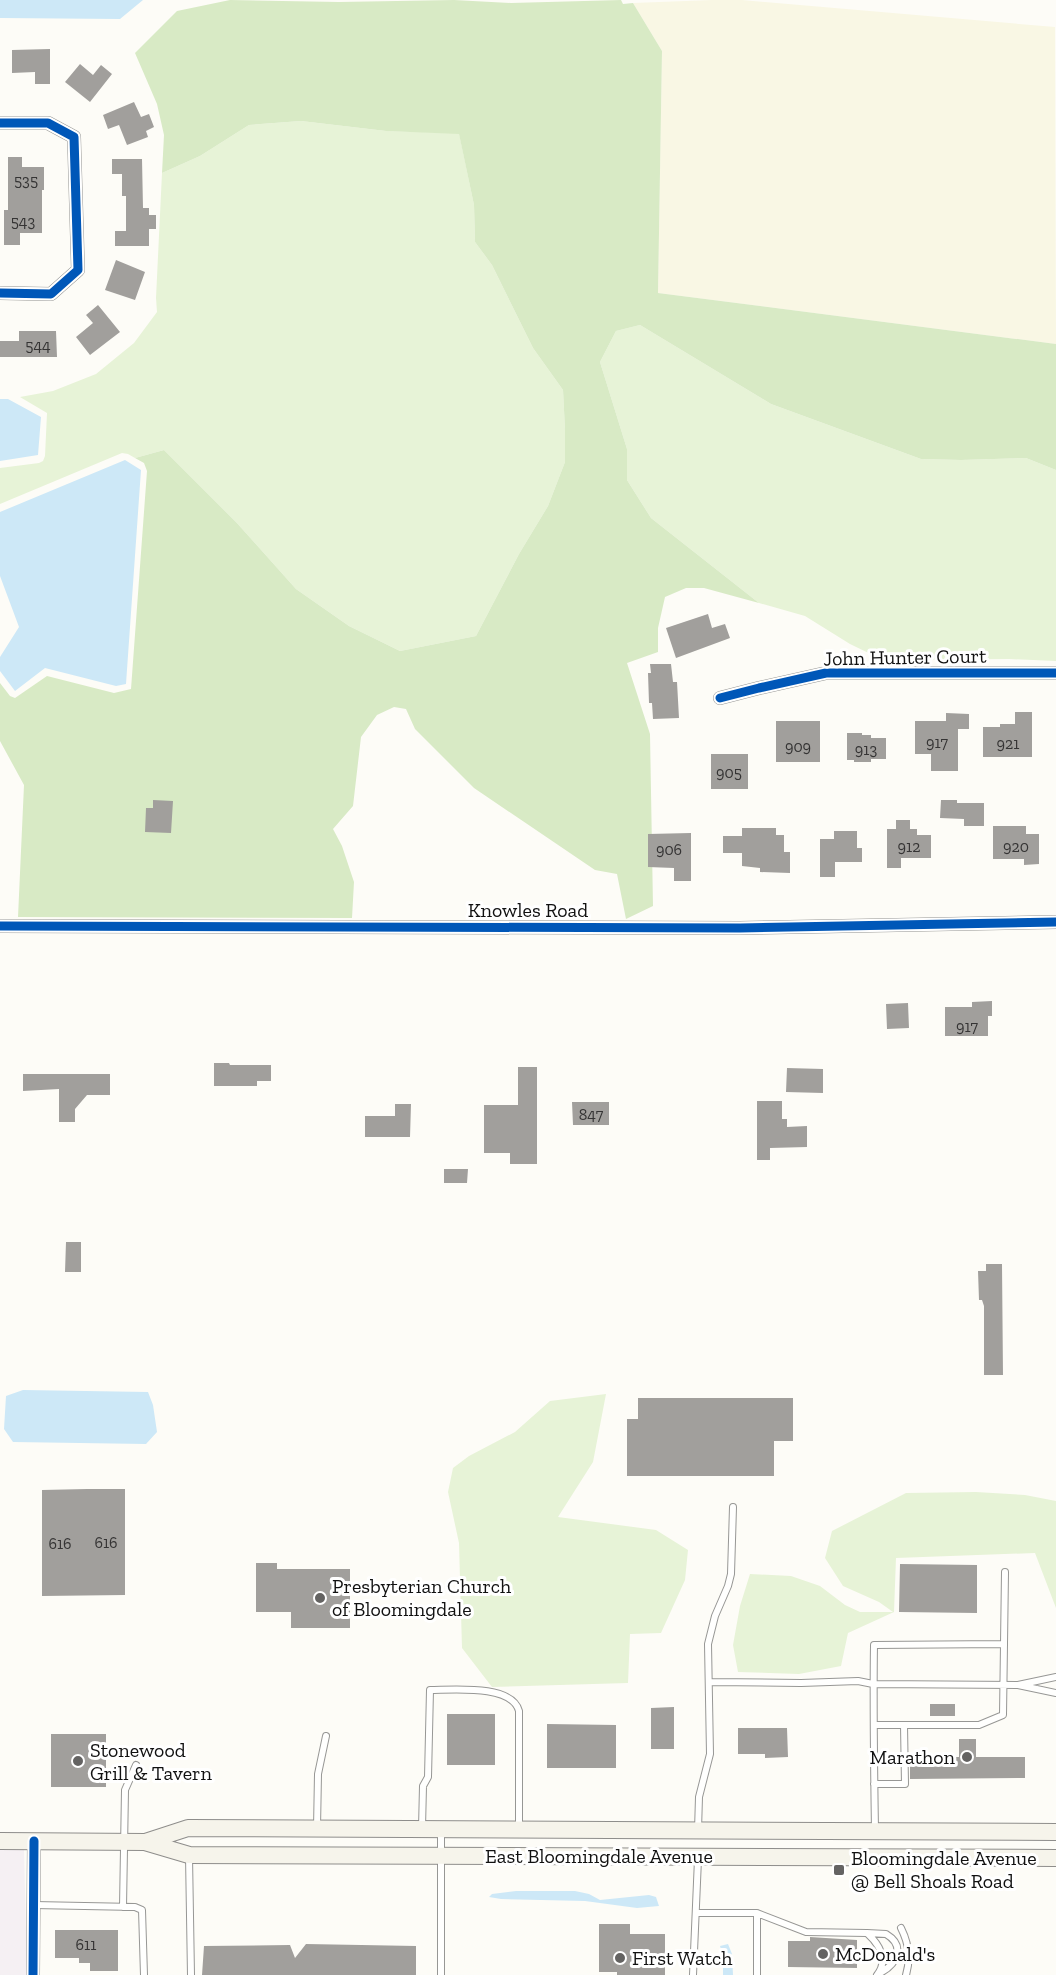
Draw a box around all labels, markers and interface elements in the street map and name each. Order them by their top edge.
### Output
house number: 535 [14,171,38,190]
house number: 543 [11,212,35,231]
house number: 544 [25,336,51,355]
street label: John Hunter Court [823,644,987,670]
house number: 917 [926,733,948,752]
house number: 921 [997,734,1019,753]
house number: 909 [785,737,811,756]
house number: 913 [855,740,877,759]
house number: 905 [716,763,742,782]
house number: 912 [898,837,920,856]
house number: 920 [1003,837,1029,856]
house number: 906 [656,840,682,859]
street label: Knowles Road [468,898,588,922]
house number: 917 [956,1017,978,1036]
house number: 847 [579,1105,604,1124]
house number: 616 [94,1533,118,1552]
house number: 616 [48,1534,72,1553]
place label: Presbyterian Church of Bloomingdale [332,1574,512,1621]
marker: Presbyterian Church of Bloomingdale [313,1591,327,1605]
place label: Stonewood Grill & Tavern [90,1738,212,1785]
place label: Marathon [870,1745,956,1769]
marker: Marathon [960,1750,974,1764]
marker: Stonewood Grill & Tavern [71,1754,85,1768]
street label: East Bloomingdale Avenue [485,1844,713,1868]
place label: Bloomingdale Avenue @ Bell Shoals Road [851,1846,1037,1893]
marker: Bloomingdale Avenue @ Bell Shoals Road [832,1863,846,1877]
house number: 611 [76,1935,96,1954]
place label: McDonald's [835,1942,935,1966]
place label: First Watch [632,1946,733,1970]
marker: McDonald's [816,1947,830,1961]
marker: First Watch [613,1951,627,1965]

